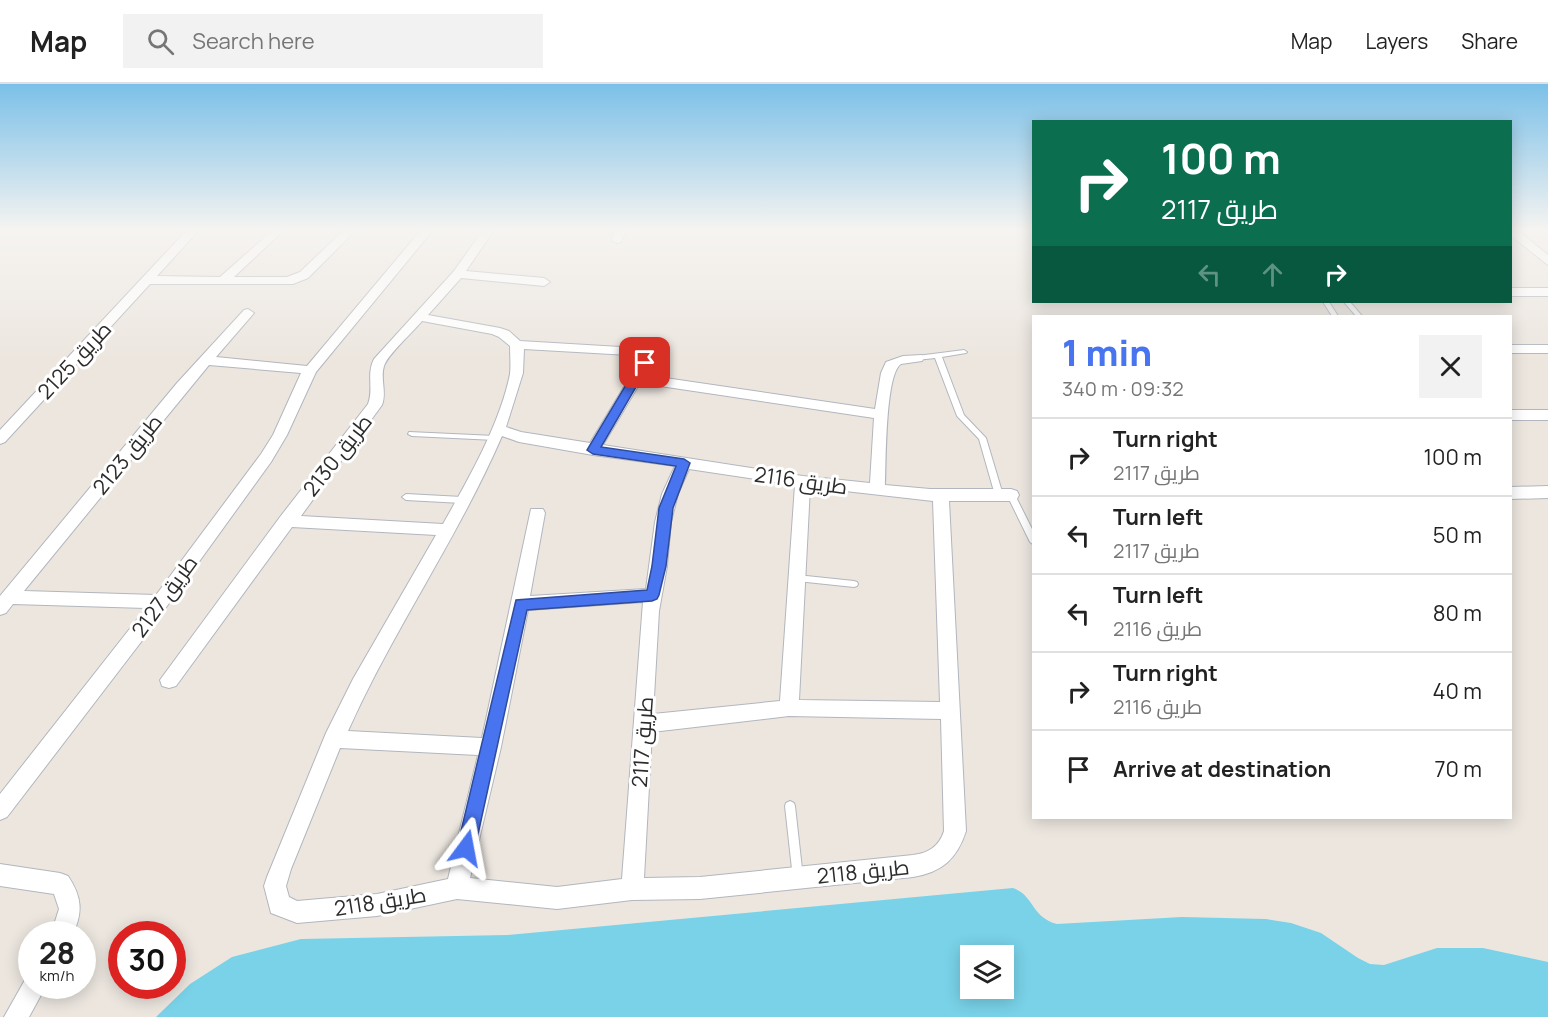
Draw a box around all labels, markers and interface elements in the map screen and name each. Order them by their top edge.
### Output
search box [123,14,543,68]
text: Map [30,22,87,60]
icon: search [144,25,177,58]
text: Search here [192,26,315,56]
text: Map [1291,27,1332,55]
text: Layers [1365,27,1428,55]
text: Share [1461,27,1518,55]
text: 100 m [1161,129,1281,187]
icon: right [1062,144,1140,222]
text: طريق 2117 [1161,190,1278,227]
icon: left [1193,258,1226,291]
icon: ahead [1256,258,1289,291]
icon: right [1319,258,1352,291]
street label: طريق 2125 [31,315,117,405]
text: 1 min [1062,328,1152,377]
button: close [1419,335,1482,398]
pin [619,337,670,388]
icon: arrive [628,346,661,379]
text: 340 m · 09:32 [1062,375,1184,402]
street label: طريق 2123 [86,408,168,500]
street label: طريق 2130 [296,408,378,502]
text: Turn right [1113,424,1218,454]
icon: right [1062,441,1095,474]
text: 100 m [1424,442,1482,472]
text: طريق 2117 [1113,459,1200,486]
street label: طريق 2116 [753,460,849,500]
text: Turn left [1113,502,1203,532]
icon: left [1062,519,1095,552]
text: 50 m [1433,520,1482,550]
text: طريق 2117 [1113,537,1200,564]
street label: طريق 2127 [125,549,203,643]
text: Turn left [1113,580,1203,610]
icon: left [1062,597,1095,630]
text: 80 m [1433,598,1482,628]
text: طريق 2116 [1113,615,1202,642]
text: Turn right [1113,658,1218,688]
icon: right [1062,675,1095,708]
text: 40 m [1433,676,1482,706]
text: طريق 2116 [1113,693,1202,720]
street label: طريق 2117 [625,696,659,788]
icon: arrive [1062,753,1095,786]
text: Arrive at destination [1113,754,1331,784]
text: 70 m [1434,754,1482,784]
position arrow [434,816,498,880]
street label: طريق 2118 [815,852,911,890]
street label: طريق 2118 [332,880,428,922]
speed limit sign: 30 [108,921,186,999]
text: 28 [39,932,75,973]
map controls [960,945,1014,999]
button: layers [960,945,1014,999]
text: km/h [40,965,74,986]

